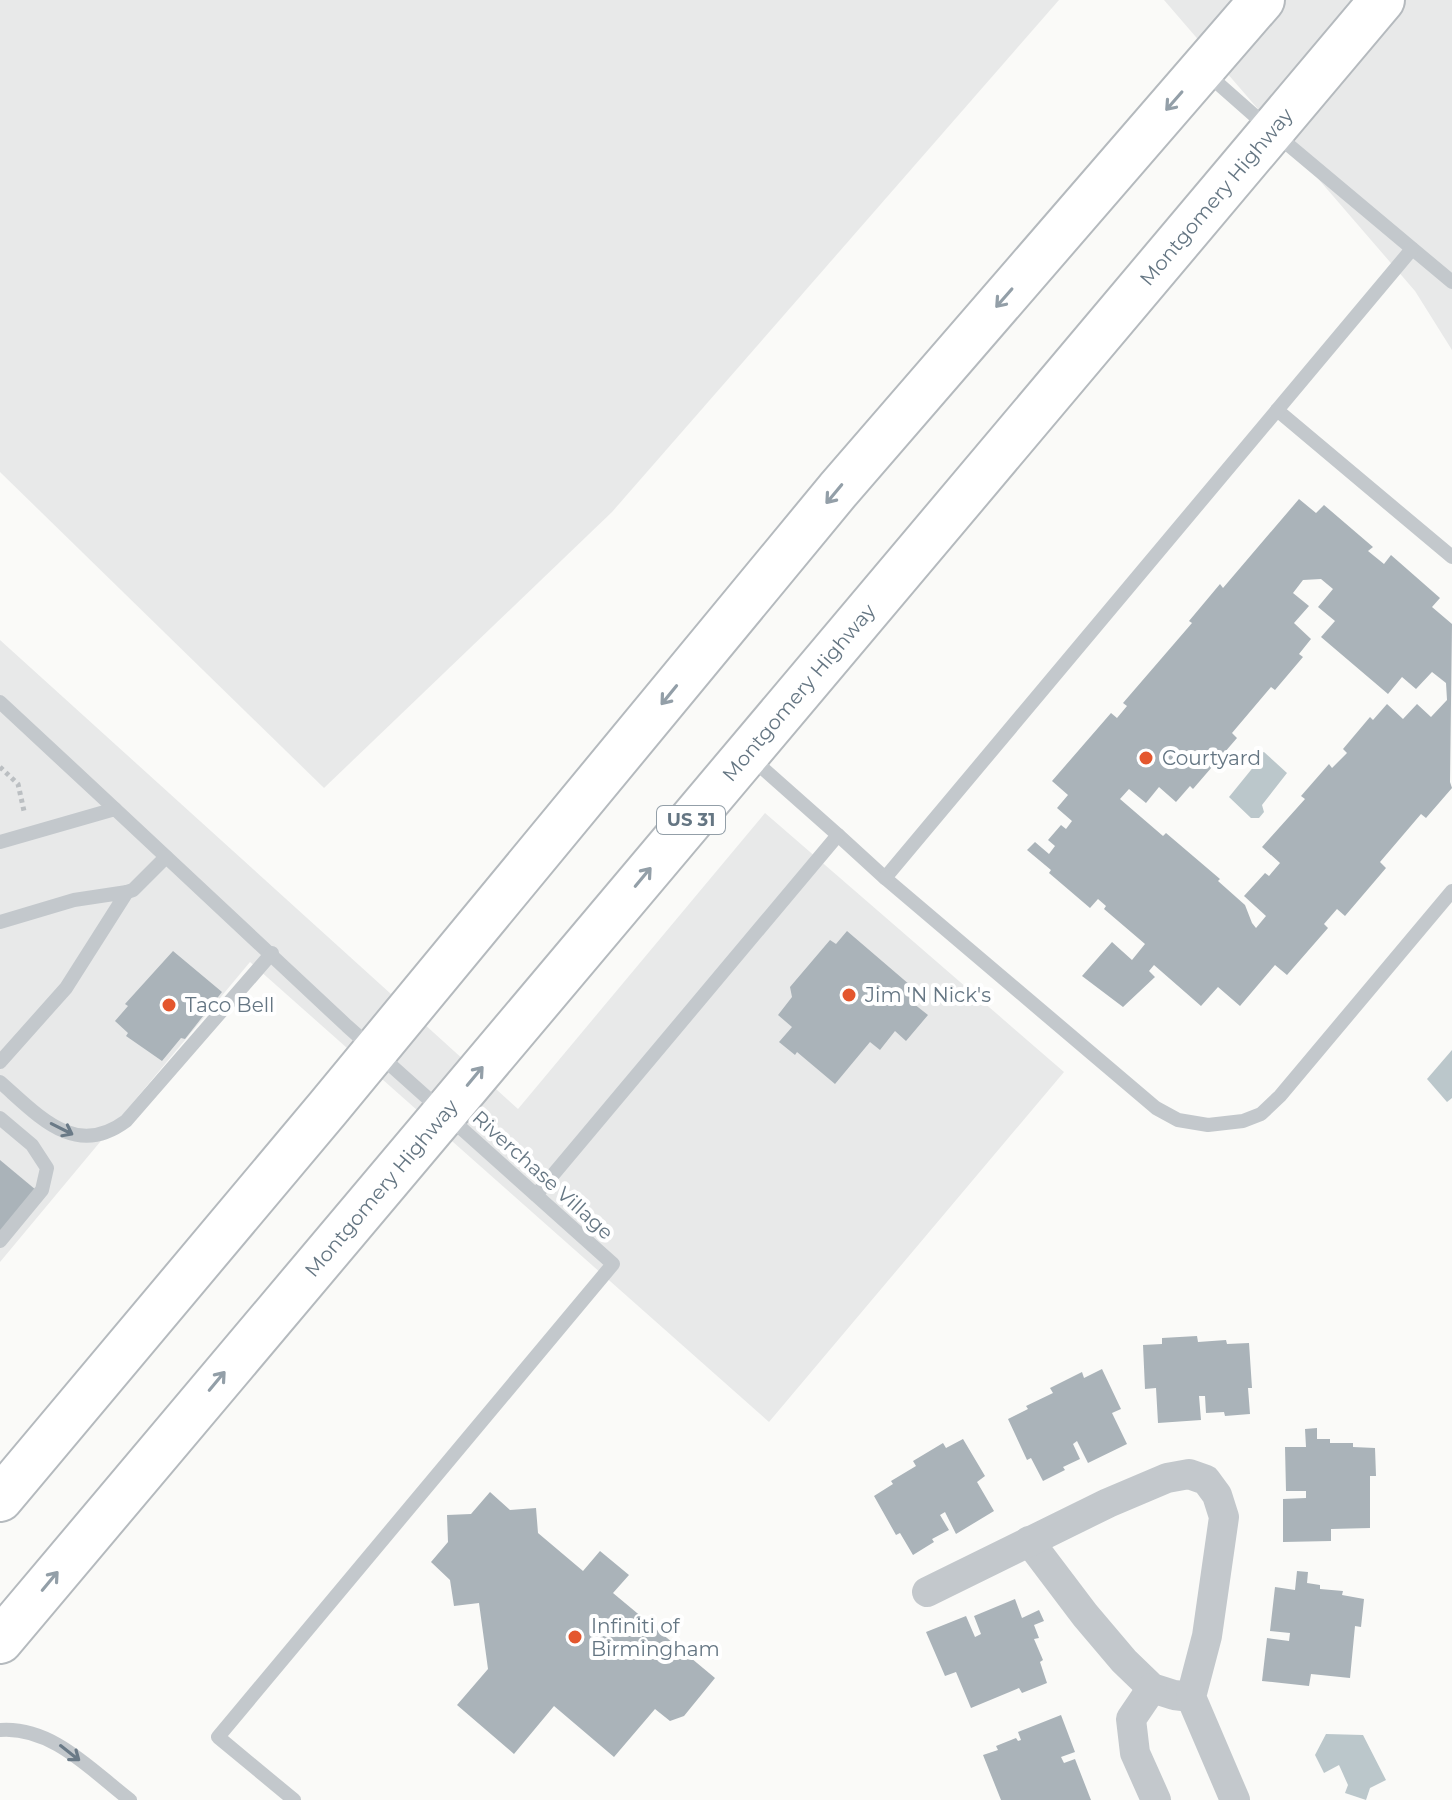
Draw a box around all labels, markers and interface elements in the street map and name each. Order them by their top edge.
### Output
one-way arrow [1165,91,1183,111]
street label: Montgomery Highway [1135,103,1298,291]
one-way arrow [995,287,1013,307]
one-way arrow [825,484,843,504]
street label: Montgomery Highway [717,599,880,786]
one-way arrow [660,684,678,705]
place label: Courtyard [1162,746,1261,770]
marker: Courtyard [1137,749,1155,767]
road number: US 31 [657,806,725,834]
one-way arrow [634,868,652,888]
place label: Jim 'N Nick's [864,983,991,1007]
marker: Jim 'N Nick's [840,986,858,1004]
place label: Taco Bell [185,993,275,1017]
marker: Taco Bell [160,996,178,1014]
one-way arrow [466,1066,484,1086]
street label: Montgomery Highway [300,1094,463,1282]
street label: Riverchase Village [468,1106,618,1244]
one-way arrow [49,1121,73,1137]
one-way arrow [208,1372,226,1392]
one-way arrow [41,1571,59,1592]
place label: Infiniti of Birmingham [591,1614,720,1661]
marker: Infiniti of Birmingham [566,1628,584,1646]
one-way arrow [59,1745,80,1762]

